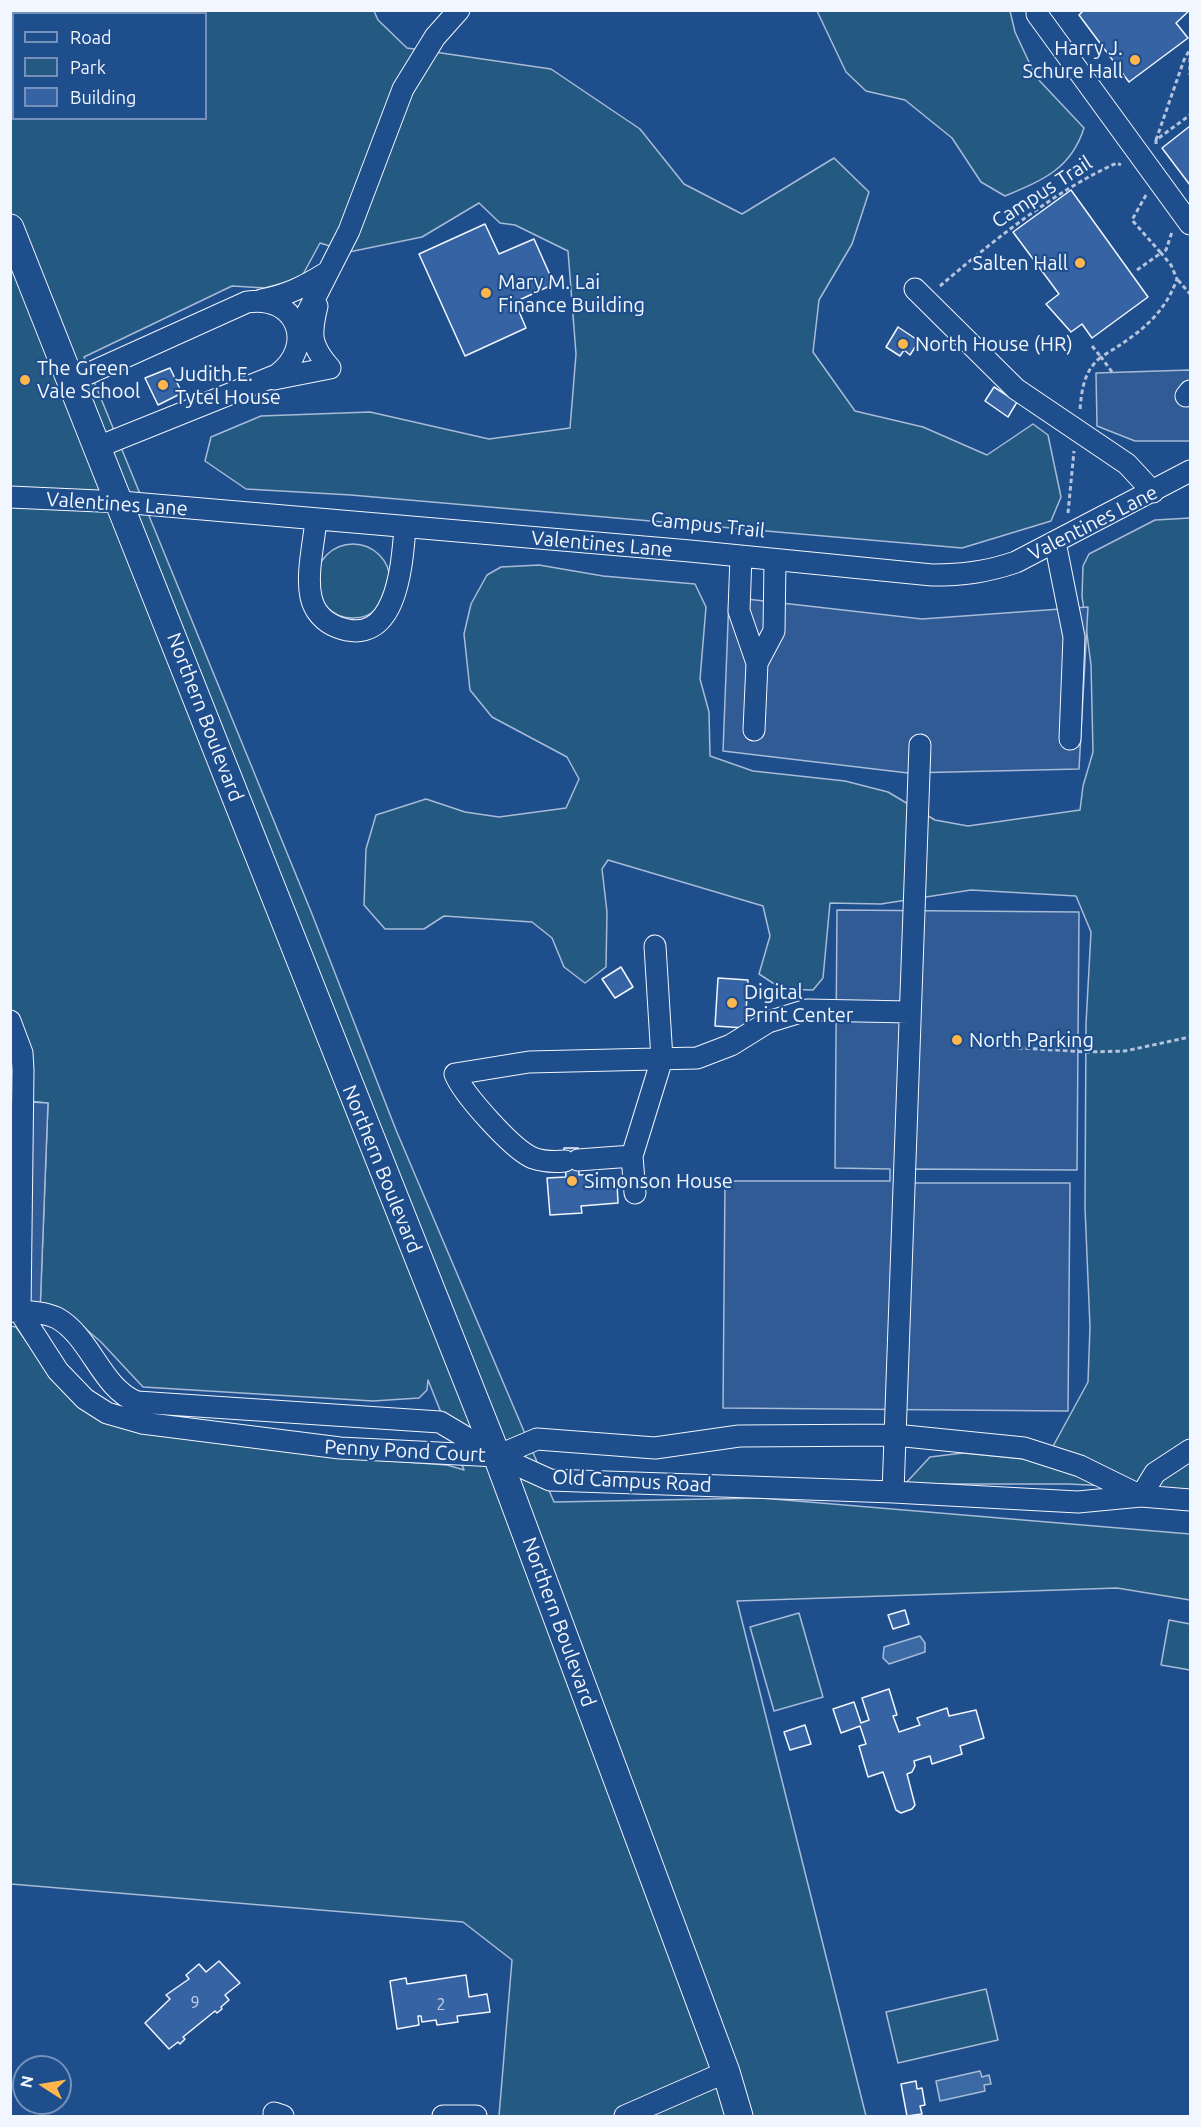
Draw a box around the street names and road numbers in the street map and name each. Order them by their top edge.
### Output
street label: Campus Trail [987,151,1097,233]
street label: Valentines Lane [1024,480,1162,566]
street label: Valentines Lane [45,487,189,521]
street label: Campus Trail [650,507,766,543]
street label: Valentines Lane [530,526,674,562]
street label: Northern Boulevard [162,629,248,805]
street label: Northern Boulevard [337,1082,427,1256]
street label: Penny Pond Court [324,1435,486,1467]
street label: Old Campus Road [552,1465,712,1497]
street label: Northern Boulevard [517,1534,601,1710]

